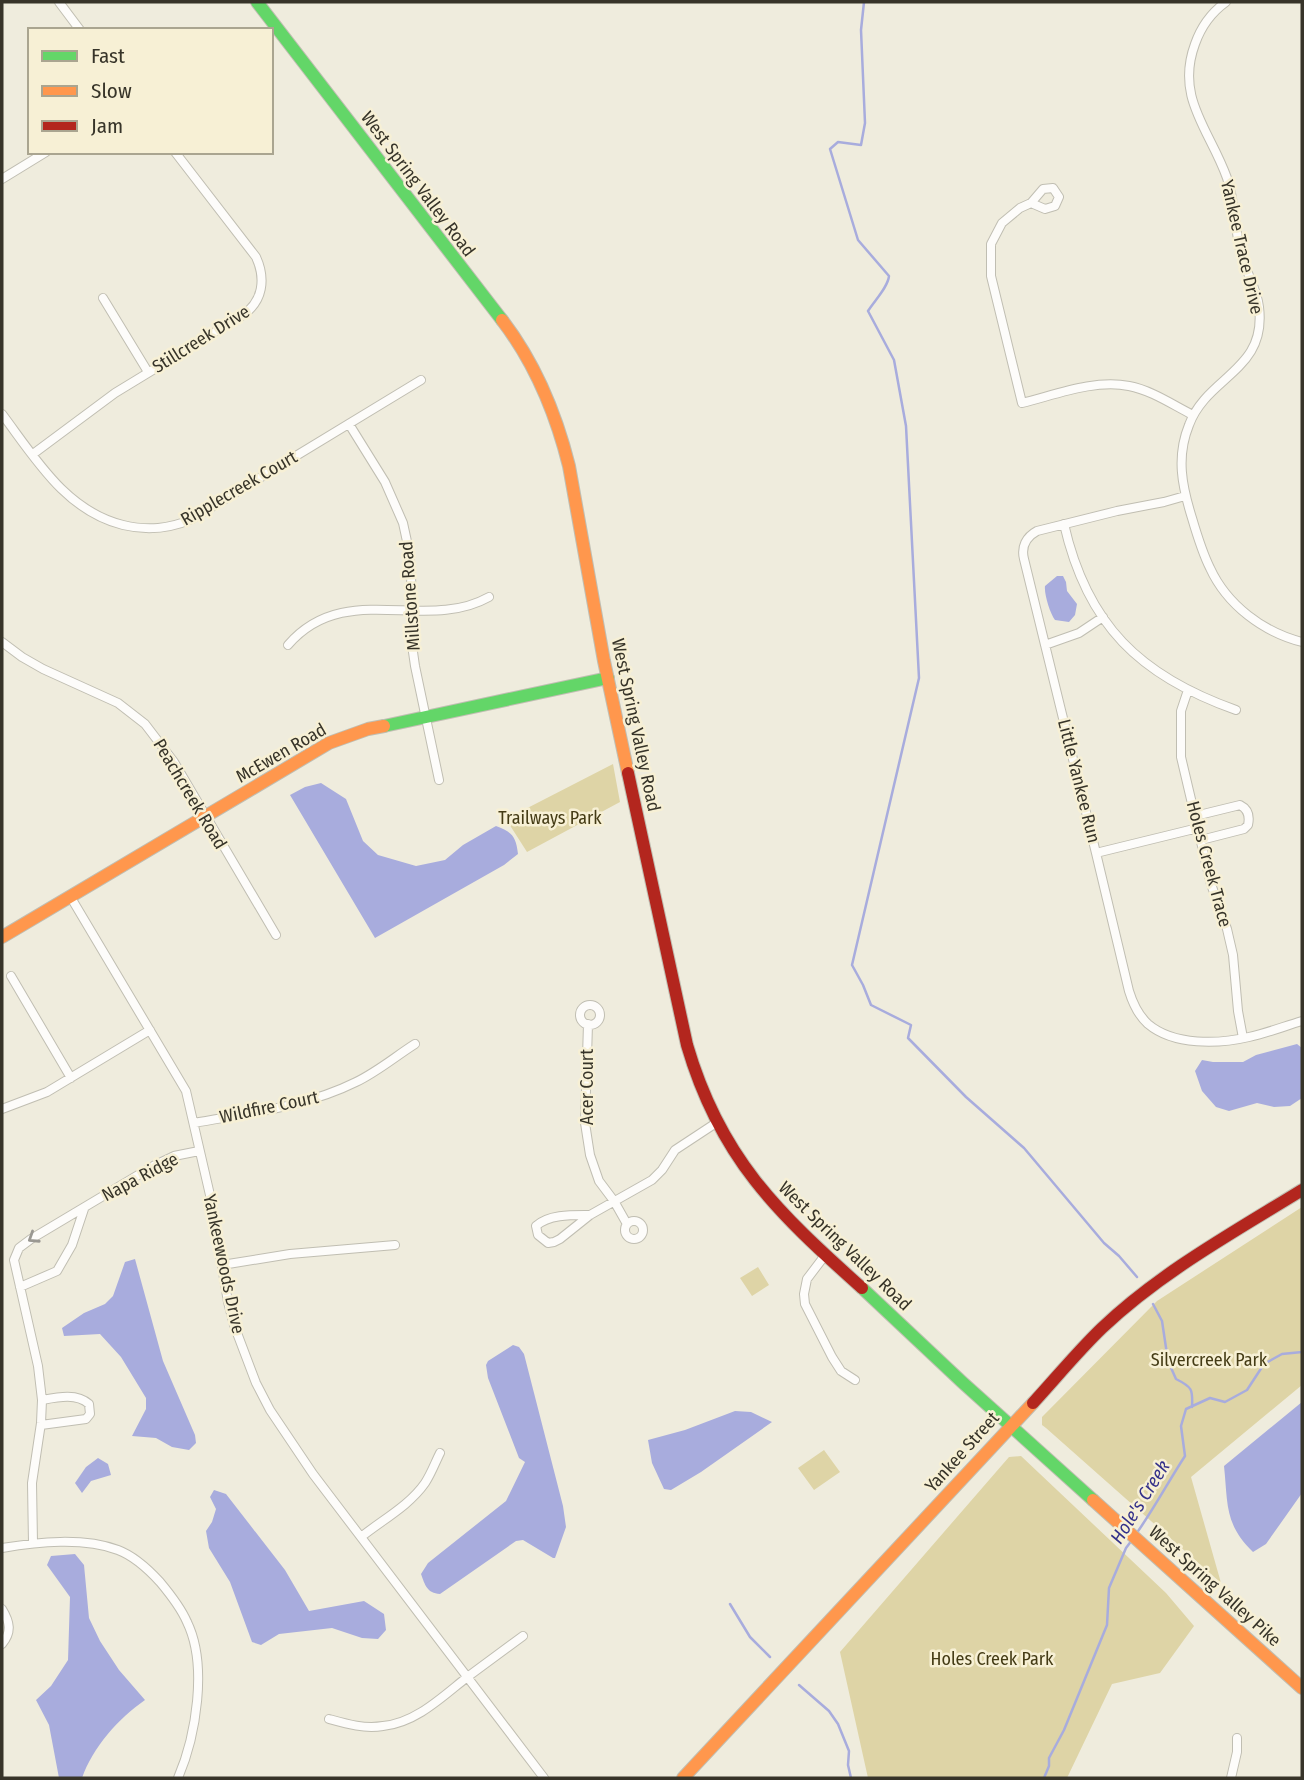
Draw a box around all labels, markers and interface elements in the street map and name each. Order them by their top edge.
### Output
legend [28,28,273,154]
text: Fast [91,43,125,69]
text: Slow [91,78,132,104]
street label: West Spring Valley Road [356,107,480,261]
text: Jam [91,113,123,139]
street label: Yankee Trace Drive [1216,178,1268,316]
street label: Stillcreek Drive [148,300,254,378]
street label: Ripplecreek Court [177,446,301,530]
street label: Millstone Road [395,541,425,651]
street label: West Spring Valley Road [607,636,665,814]
street label: Little Yankee Run [1053,717,1105,845]
street label: McEwen Road [232,718,330,788]
street label: Peachcreek Road [148,735,232,853]
street label: Holes Creek Trace [1182,799,1236,929]
park label: Trailways Park [498,807,602,829]
street label: Acer Court [576,1049,598,1125]
street label: Wildfire Court [218,1086,321,1128]
street label: Napa Ridge [98,1148,182,1206]
street label: West Spring Valley Road [774,1177,916,1315]
street label: Yankeewoods Drive [198,1192,250,1336]
one-way arrow [28,1230,41,1243]
park label: Silvercreek Park [1151,1349,1268,1371]
street label: Yankee Street [920,1407,1004,1497]
water label: Hole's Creek [1105,1456,1175,1548]
street label: West Spring Valley Pike [1144,1521,1286,1651]
park label: Holes Creek Park [931,1648,1054,1670]

